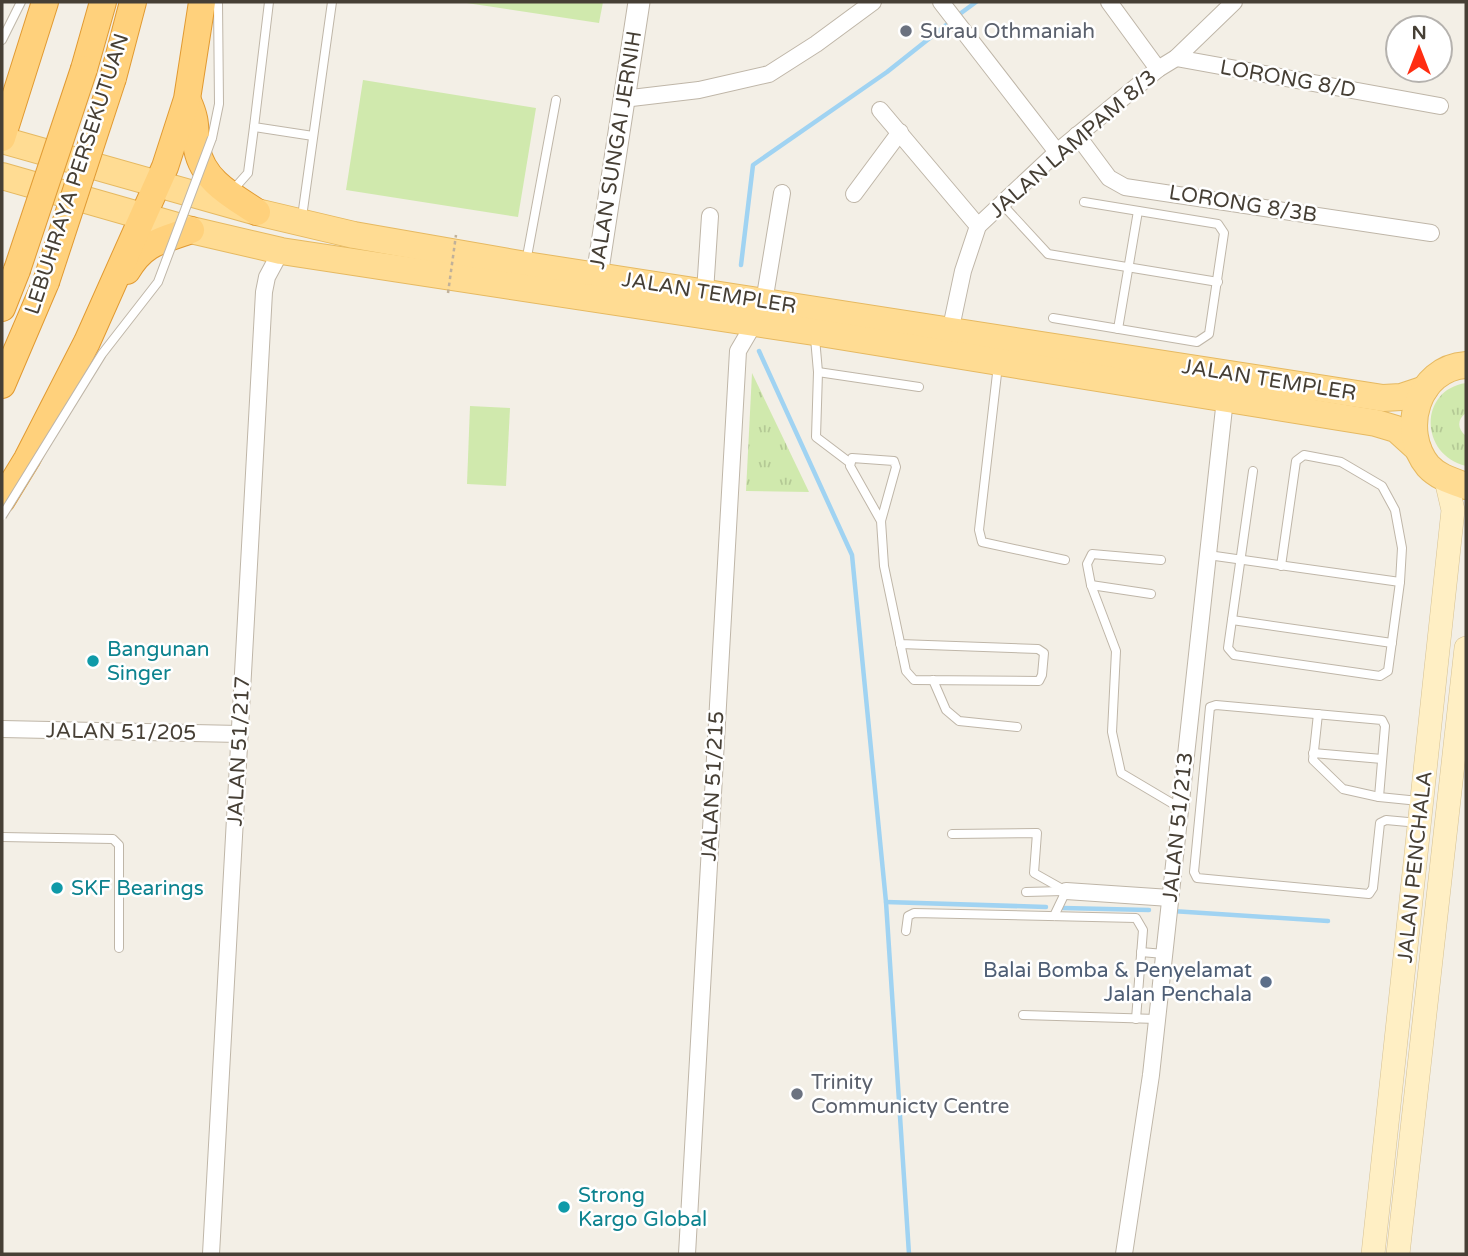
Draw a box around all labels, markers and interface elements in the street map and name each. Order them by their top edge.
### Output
north arrow [1384,14,1454,84]
place label: Surau Othmaniah [920,19,1095,44]
text: N [1411,22,1427,44]
marker: Surau Othmaniah [898,23,914,39]
street label: JALAN SUNGAI JERNIH [585,29,647,271]
street label: LEBUHRAYA PERSEKUTUAN [20,30,134,318]
street label: LORONG 8/D [1218,55,1358,103]
street label: JALAN LAMPAM 8/3 [984,65,1162,223]
street label: LORONG 8/3B [1167,180,1319,228]
street label: JALAN TEMPLER [620,267,798,319]
street label: JALAN TEMPLER [1180,354,1358,406]
place label: Bangunan Singer [107,637,210,686]
marker: Bangunan Singer [85,653,101,669]
street label: JALAN 51/217 [223,675,255,827]
street label: JALAN 51/215 [697,710,729,862]
street label: JALAN 51/205 [46,718,196,746]
street label: JALAN 51/213 [1158,751,1198,903]
street label: JALAN PENCHALA [1392,770,1438,964]
place label: SKF Bearings [71,876,204,901]
marker: SKF Bearings [49,880,65,896]
place label: Balai Bomba & Penyelamat Jalan Penchala [983,958,1252,1007]
marker: Balai Bomba & Penyelamat Jalan Penchala [1258,974,1274,990]
place label: Trinity Communicty Centre [811,1070,1010,1119]
marker: Trinity Communicty Centre [789,1086,805,1102]
place label: Strong Kargo Global [578,1183,707,1232]
marker: Strong Kargo Global [556,1199,572,1215]

